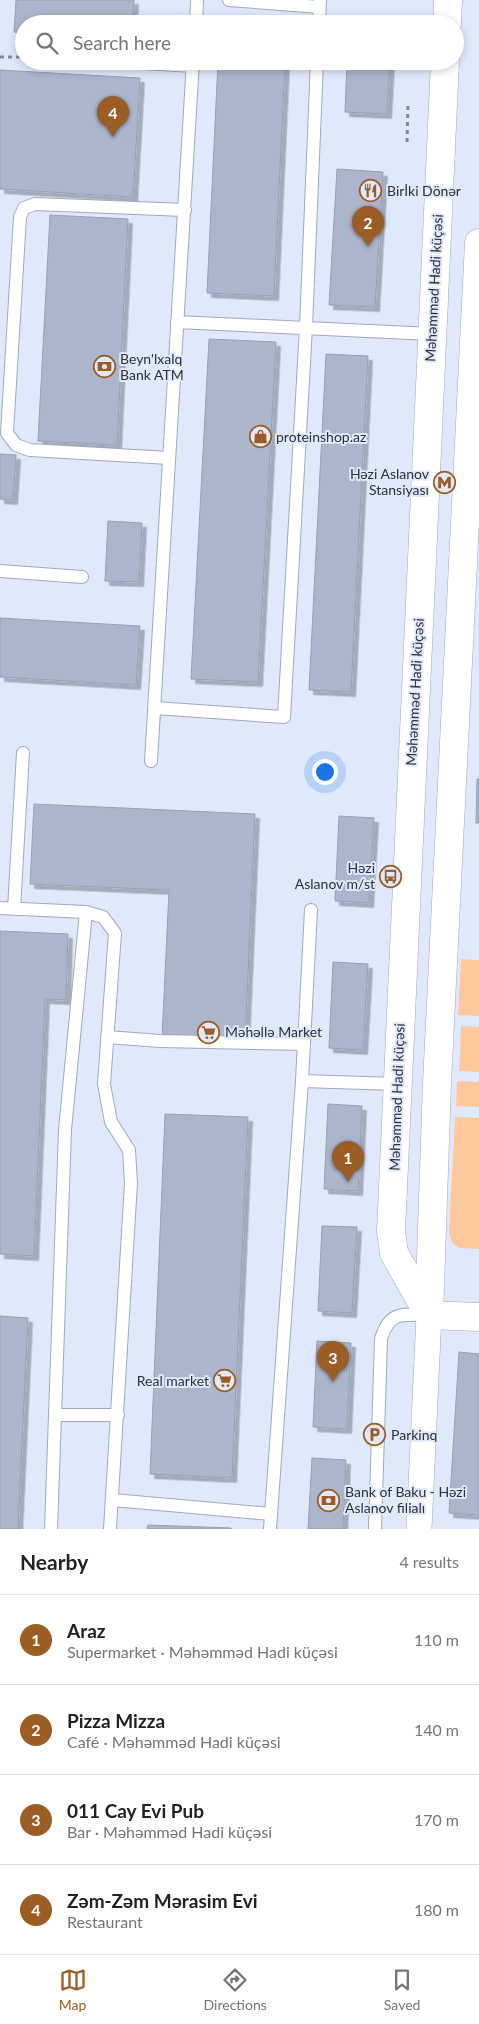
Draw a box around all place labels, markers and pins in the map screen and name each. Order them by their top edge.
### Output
pin: 4 [97,96,129,137]
restaurant icon: Birİki Dönər [359,179,383,203]
place label: Birİki Dönər [387,182,461,199]
pin: 2 [352,206,384,247]
place label: Beyn'lxalq Bank ATM [120,350,184,383]
bank icon: Beyn'lxalq Bank ATM [92,355,116,379]
shop icon: proteinshop.az [248,425,272,449]
place label: proteinshop.az [276,428,366,445]
place label: Həzi Aslanov Stansiyası [350,465,430,498]
metro station icon: Həzi Aslanov Stansiyası [433,470,457,494]
place label: Həzi Aslanov m/st [295,859,375,892]
bus stop icon: Həzi Aslanov m/st [379,864,403,888]
supermarket icon: Mәhәllә Market [197,1020,221,1044]
place label: Mәhәllә Market [225,1023,322,1040]
pin: 1 [332,1141,364,1182]
pin: 3 [317,1341,349,1382]
supermarket icon: Real market [213,1369,237,1393]
place label: Real market [137,1372,209,1389]
parking icon: Parkinq [363,1423,387,1447]
place label: Parkinq [391,1426,437,1443]
place label: Bank of Baku - Həzi Aslanov filialı [345,1483,466,1516]
bank icon: Bank of Baku - Həzi Aslanov filialı [317,1488,341,1512]

